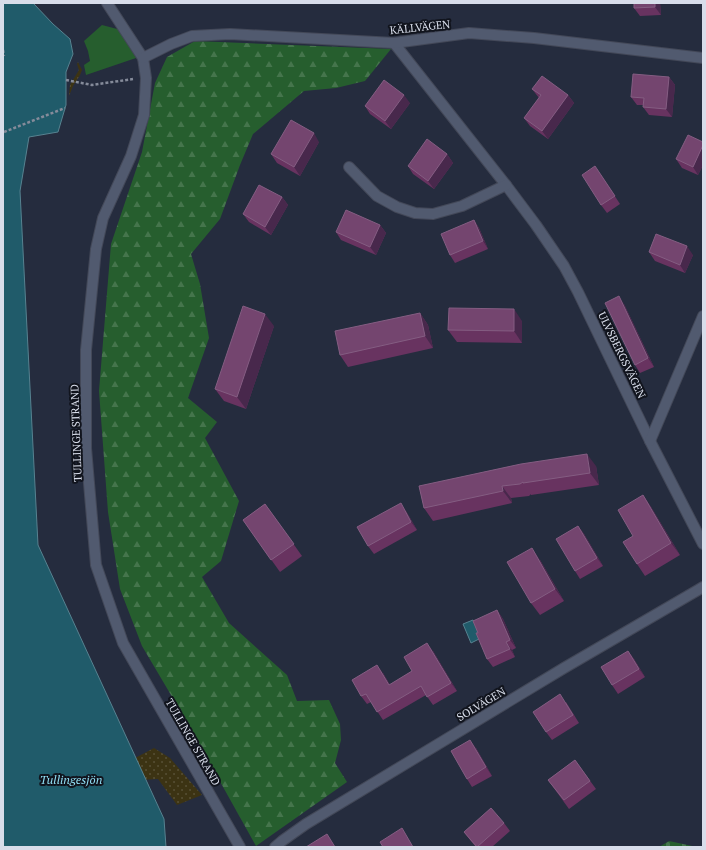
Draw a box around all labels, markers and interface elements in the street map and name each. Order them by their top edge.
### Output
street label: KÄLLVÄGEN [389,17,451,37]
street label: ULVSBERGSVÄGEN [595,310,649,400]
street label: TULLINGE STRAND [67,384,85,482]
street label: SOLVÄGEN [454,684,508,724]
street label: TULLINGE STRAND [162,696,224,788]
water label: Tullingesjön [40,772,102,787]

